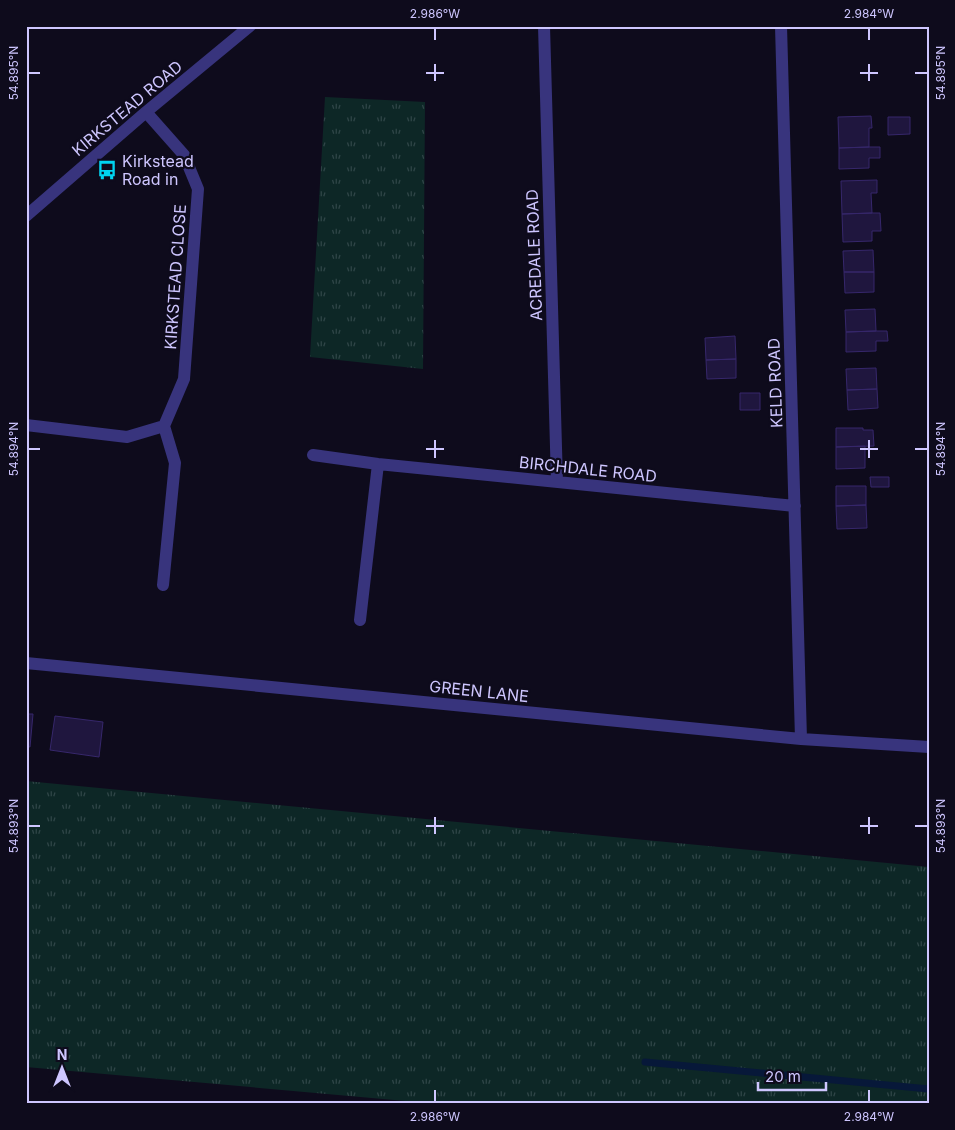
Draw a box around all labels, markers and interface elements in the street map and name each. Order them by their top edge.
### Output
text: 2.986°W [410,6,460,21]
text: 2.984°W [844,6,894,21]
text: 54.895°N [6,46,21,100]
text: 54.895°N [933,46,948,100]
street label: KIRKSTEAD ROAD [68,56,186,160]
place label: Kirkstead Road in [122,151,194,189]
bus stop icon: Kirkstead Road in [96,159,118,181]
street label: ACREDALE ROAD [522,189,546,321]
street label: KIRKSTEAD CLOSE [160,204,190,350]
street label: KELD ROAD [763,338,787,428]
text: 54.894°N [6,422,21,476]
text: 54.894°N [933,422,948,476]
street label: BIRCHDALE ROAD [518,452,658,486]
street label: GREEN LANE [428,676,530,706]
text: 54.893°N [6,799,21,853]
text: 54.893°N [933,799,948,853]
north arrow [38,1042,88,1092]
text: N [57,1046,67,1063]
scale bar [758,1060,825,1092]
text: 20 m [765,1067,801,1086]
text: 2.986°W [410,1109,460,1124]
text: 2.984°W [844,1109,894,1124]

